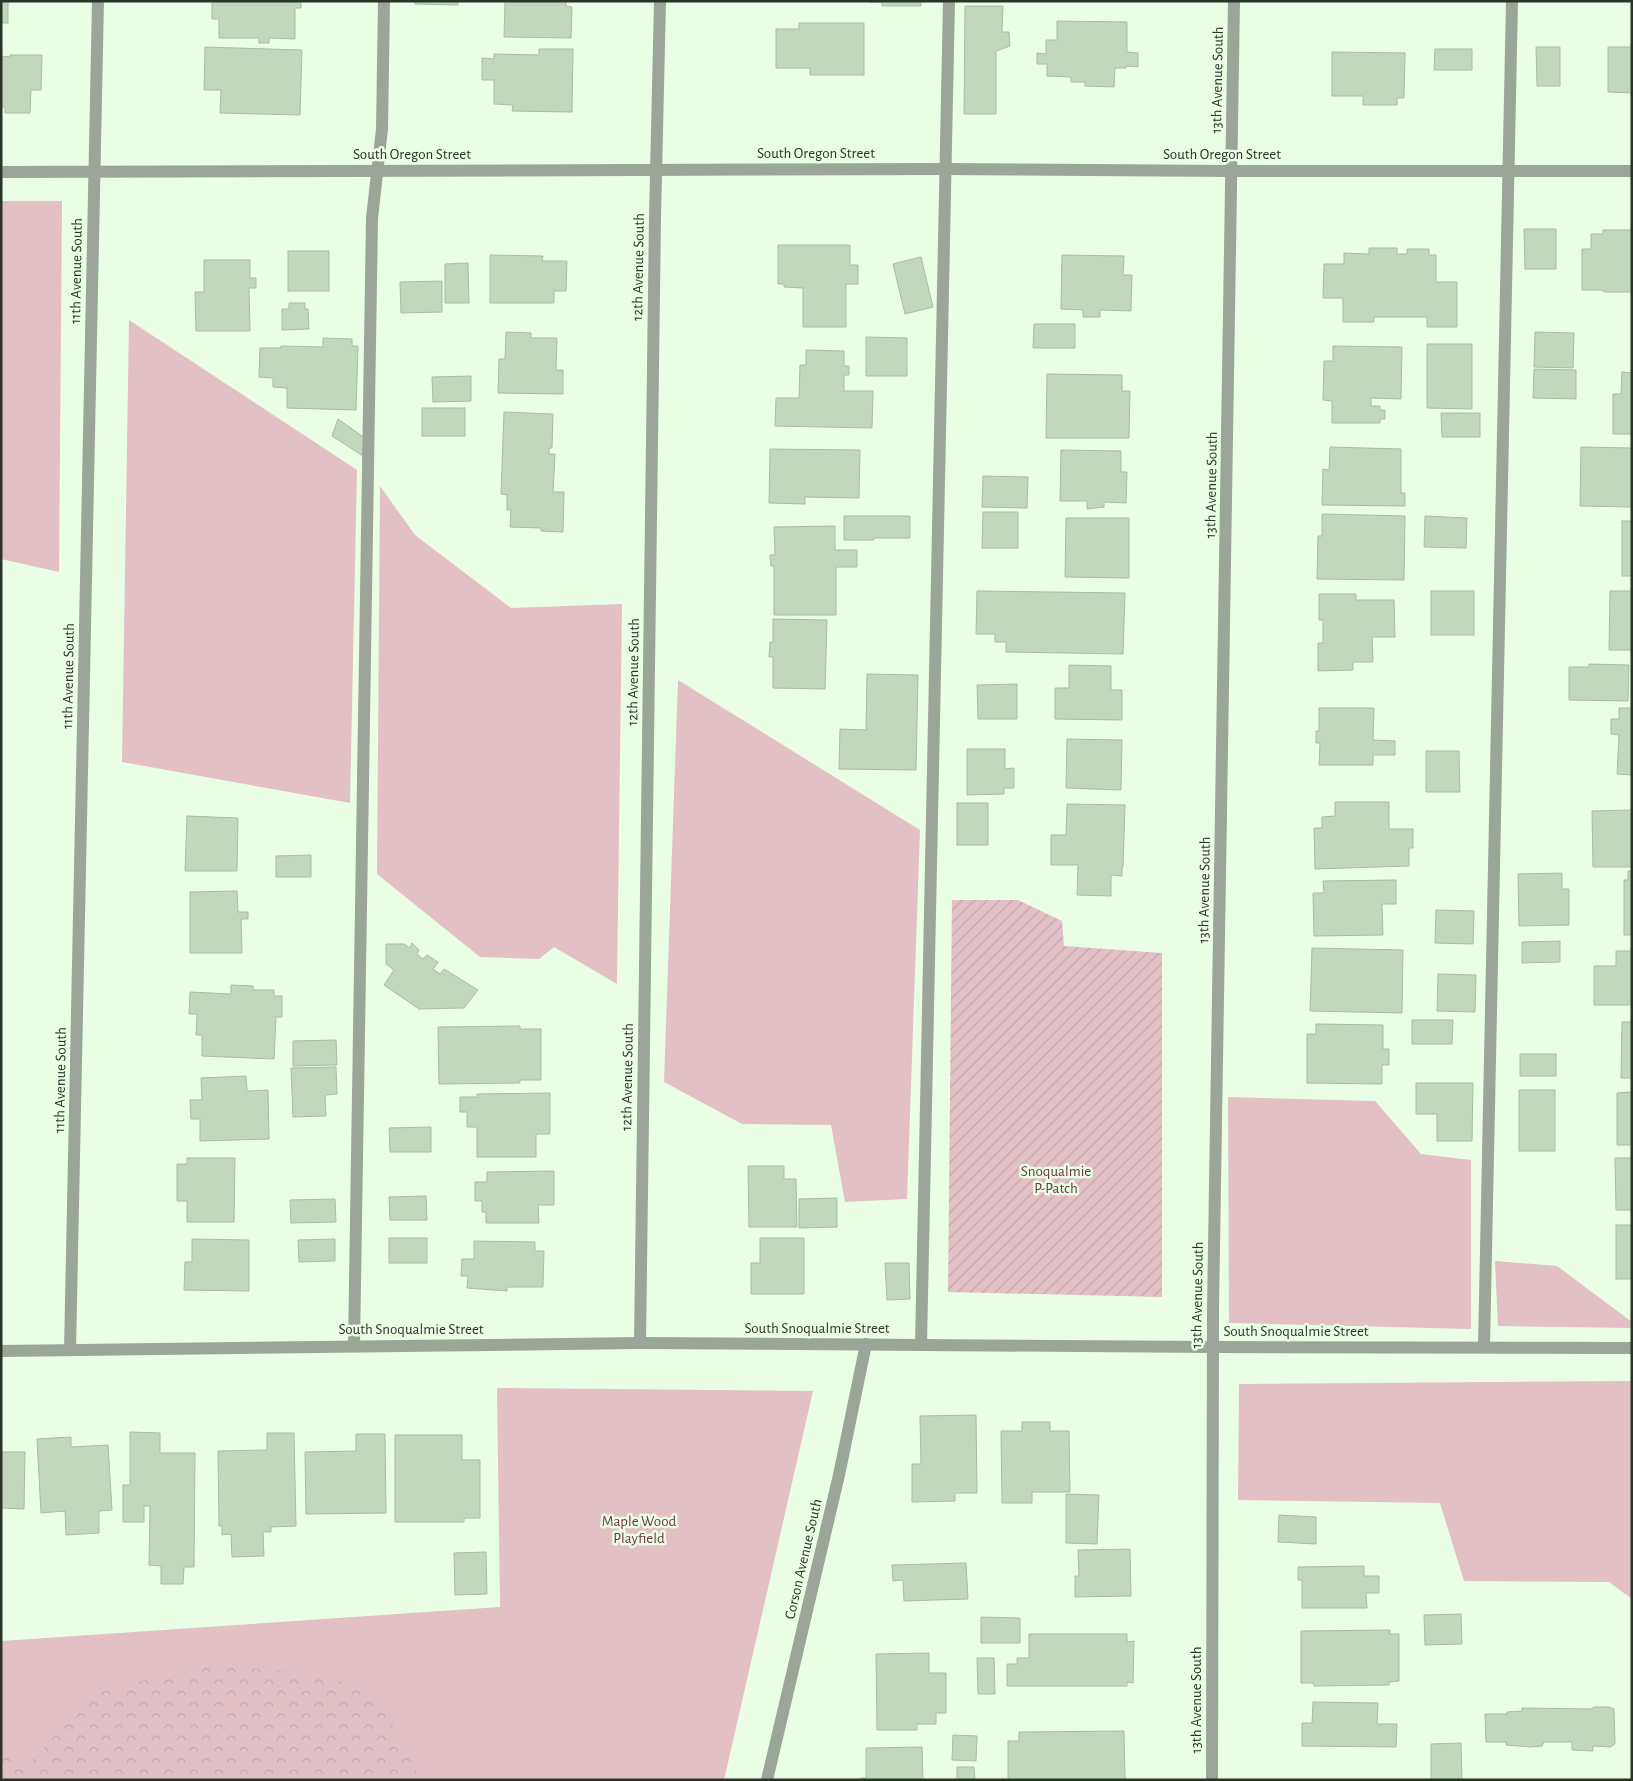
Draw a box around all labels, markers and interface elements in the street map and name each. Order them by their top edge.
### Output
street label: 13th Avenue South [1209,26,1226,134]
street label: South Oregon Street [757,146,875,161]
street label: South Oregon Street [353,147,471,162]
street label: South Oregon Street [1163,147,1281,162]
street label: 12th Avenue South [630,213,647,321]
street label: 11th Avenue South [68,218,85,324]
street label: 13th Avenue South [1203,431,1220,539]
street label: 12th Avenue South [625,618,642,726]
street label: 11th Avenue South [60,623,77,729]
street label: 13th Avenue South [1196,836,1213,944]
street label: 12th Avenue South [619,1023,636,1131]
street label: 11th Avenue South [52,1027,69,1133]
park label: Snoqualmie P-Patch [1021,1164,1091,1196]
street label: 13th Avenue South [1189,1241,1206,1349]
street label: South Snoqualmie Street [744,1321,890,1336]
street label: South Snoqualmie Street [338,1322,484,1337]
street label: South Snoqualmie Street [1223,1324,1369,1339]
street label: Corson Avenue South [782,1497,825,1621]
park label: Maple Wood Playfield [602,1514,677,1546]
street label: 13th Avenue South [1189,1647,1204,1753]

